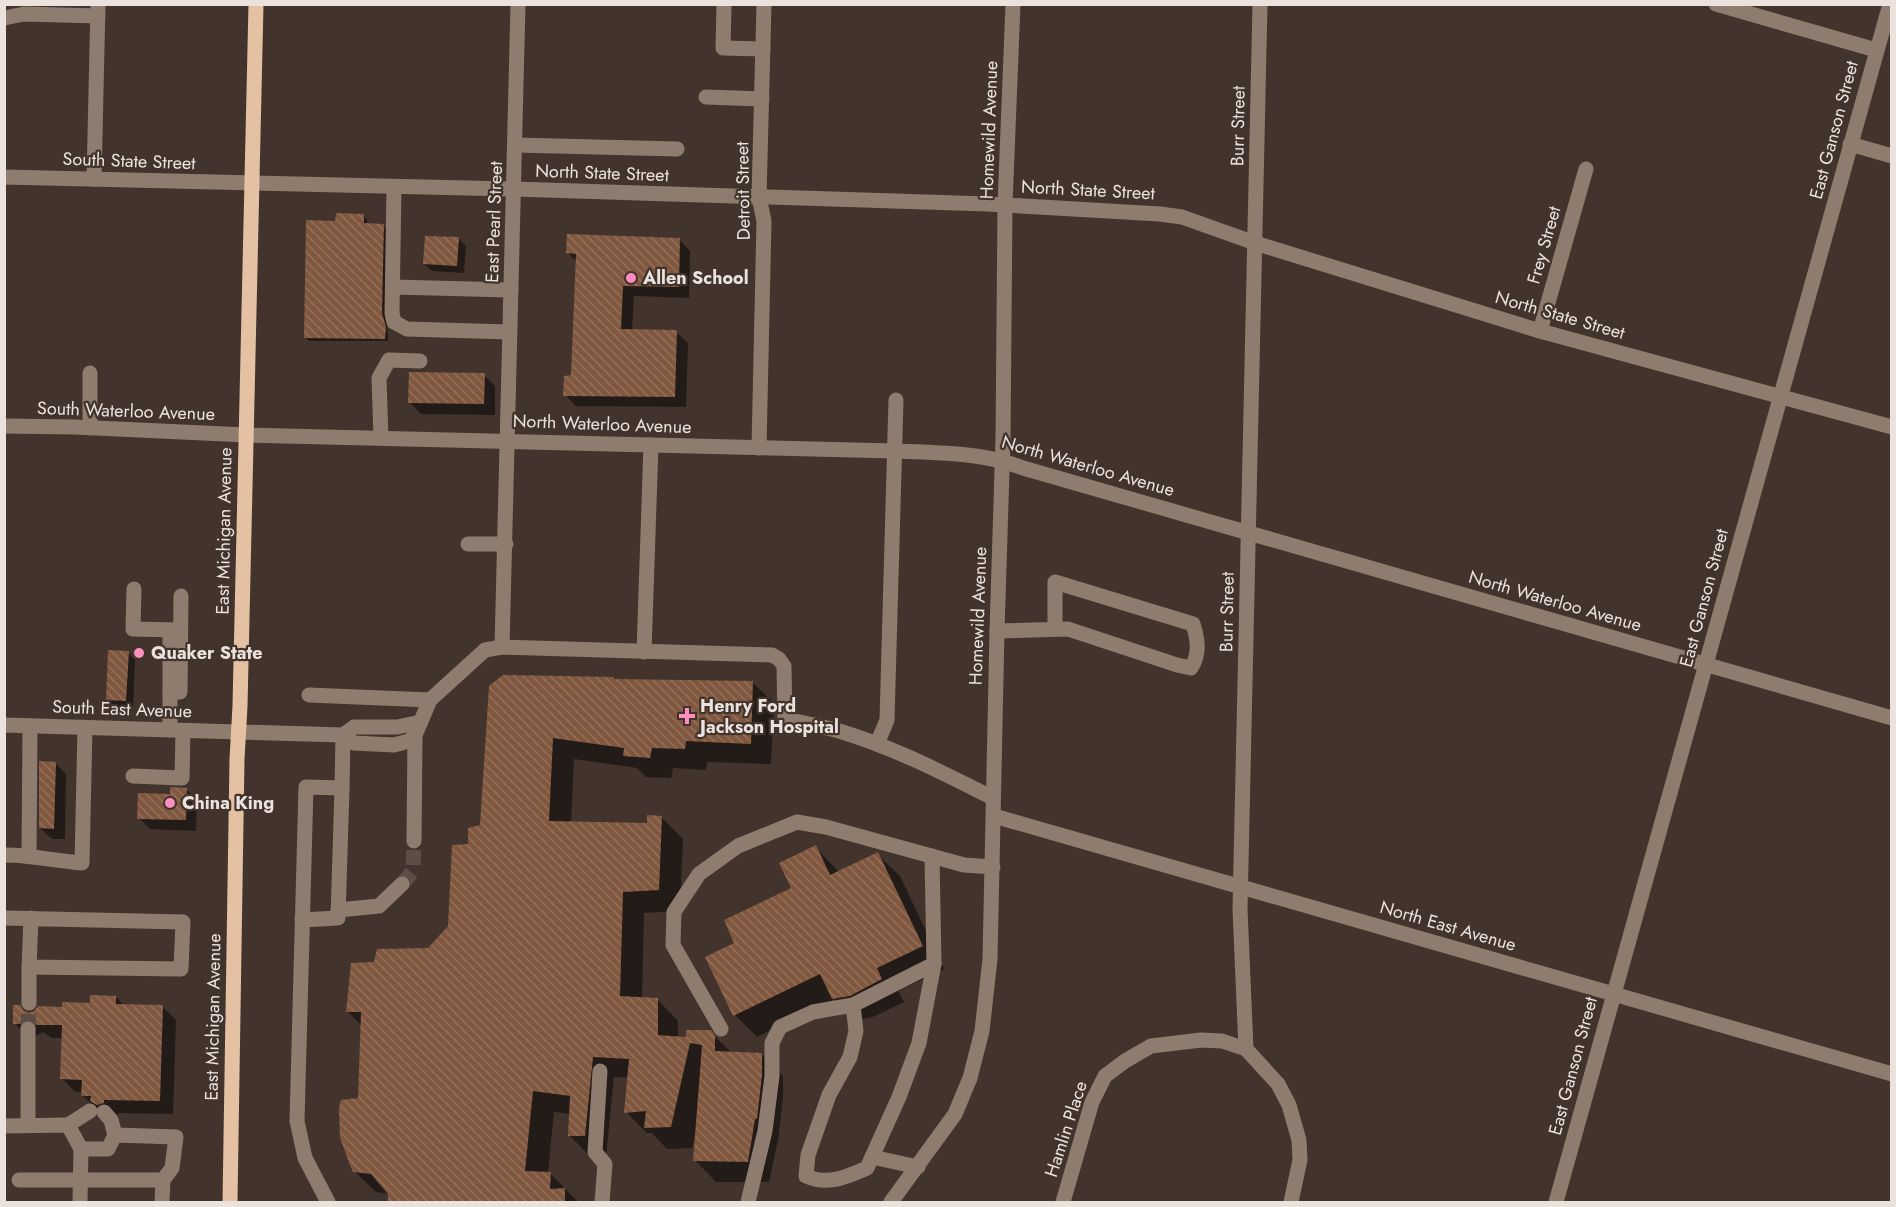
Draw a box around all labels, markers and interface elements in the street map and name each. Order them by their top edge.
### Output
street label: East Ganson Street [1803,57,1865,202]
street label: Homewild Avenue [974,60,1004,200]
street label: Burr Street [1224,85,1252,166]
street label: Detroit Street [729,141,757,241]
street label: South State Street [62,146,197,176]
street label: North State Street [535,158,670,188]
street label: East Pearl Street [479,160,509,283]
street label: North State Street [1020,174,1156,207]
street label: Frey Street [1521,202,1568,287]
place label: Allen School [642,265,749,291]
marker: Allen School [624,271,638,285]
street label: North State Street [1492,284,1629,346]
street label: South Waterloo Avenue [37,395,215,427]
street label: North Waterloo Avenue [512,408,692,440]
street label: North Waterloo Avenue [998,429,1178,503]
street label: East Michigan Avenue [210,447,238,615]
street label: East Ganson Street [1673,525,1735,670]
street label: Homewild Avenue [963,546,993,686]
street label: North Waterloo Avenue [1465,564,1645,638]
street label: Burr Street [1213,571,1241,652]
place label: Quaker State [151,640,263,666]
marker: Quaker State [132,646,146,660]
place label: Henry Ford Jackson Hospital [697,693,839,740]
street label: South East Avenue [52,694,192,724]
marker: Henry Ford Jackson Hospital [678,707,696,725]
place label: China King [182,790,274,816]
marker: China King [163,796,177,810]
street label: North East Avenue [1377,894,1519,958]
street label: East Michigan Avenue [199,933,227,1101]
street label: East Ganson Street [1542,993,1604,1138]
street label: Hamlin Place [1038,1078,1094,1180]

